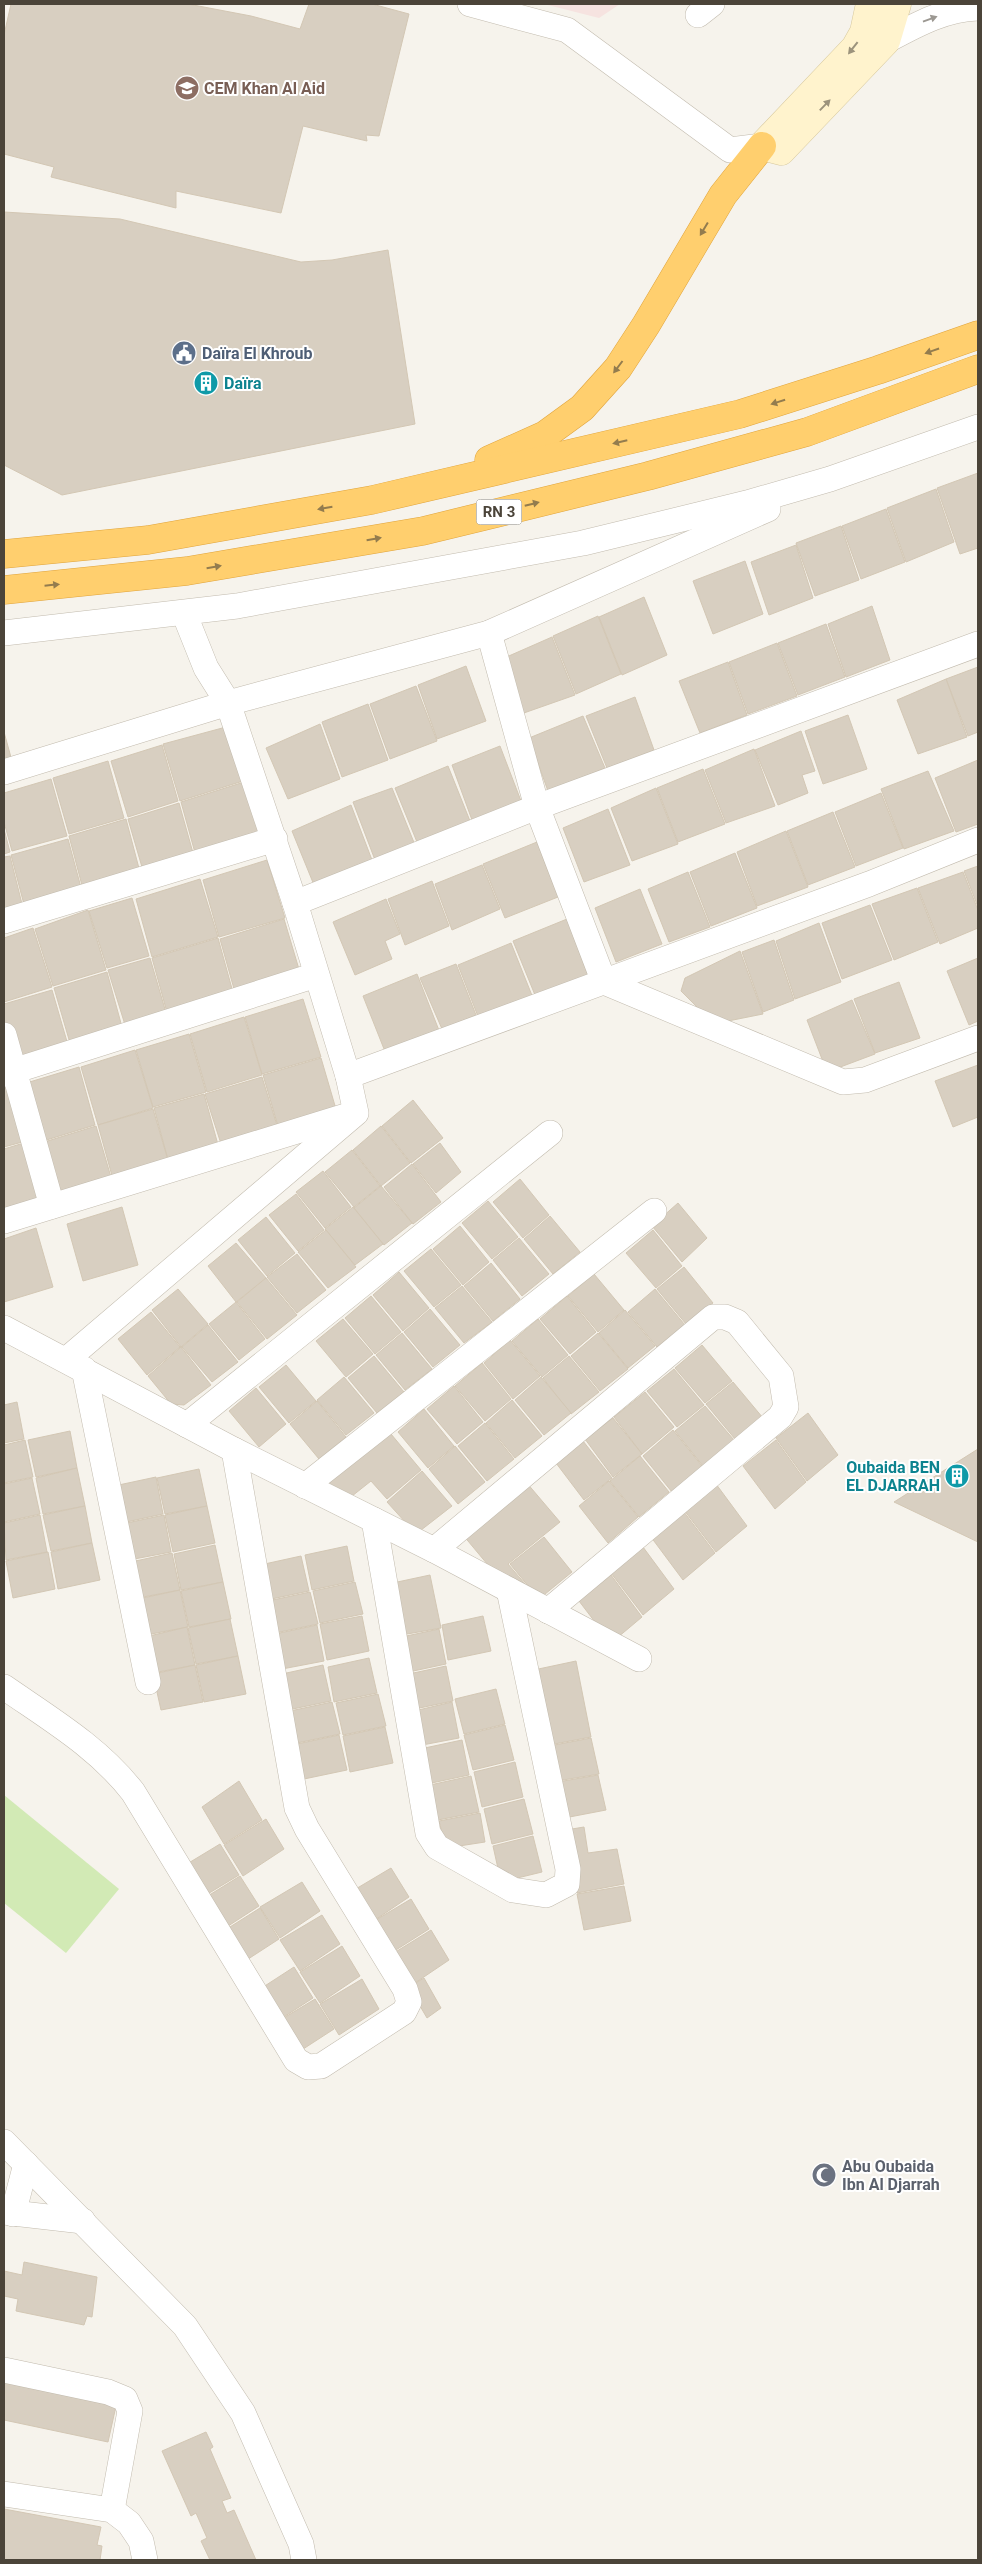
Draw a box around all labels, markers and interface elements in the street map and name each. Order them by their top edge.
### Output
one-way arrow [923,15,938,23]
one-way arrow [848,42,859,55]
school or university icon: CEM Khan Al Aid [174,75,200,101]
place label: CEM Khan Al Aid [204,79,325,98]
one-way arrow [819,99,831,111]
one-way arrow [699,222,708,235]
public building icon: Daïra El Khroub [171,340,197,366]
place label: Daïra El Khroub [202,344,312,363]
one-way arrow [925,348,940,356]
one-way arrow [613,360,623,374]
building icon: Daïra [193,370,219,396]
place label: Daïra [224,374,262,393]
one-way arrow [770,399,785,407]
one-way arrow [613,438,628,446]
road number: RN 3 [476,500,522,524]
one-way arrow [525,500,540,508]
one-way arrow [317,504,333,512]
one-way arrow [366,535,382,543]
one-way arrow [206,562,222,570]
one-way arrow [45,581,61,589]
place label: Oubaida BEN EL DJARRAH [846,1458,940,1495]
building icon: Oubaida BEN EL DJARRAH [944,1463,970,1489]
place label: Abu Oubaida Ibn Al Djarrah [842,2157,940,2194]
mosque icon: Abu Oubaida Ibn Al Djarrah [811,2162,837,2188]

